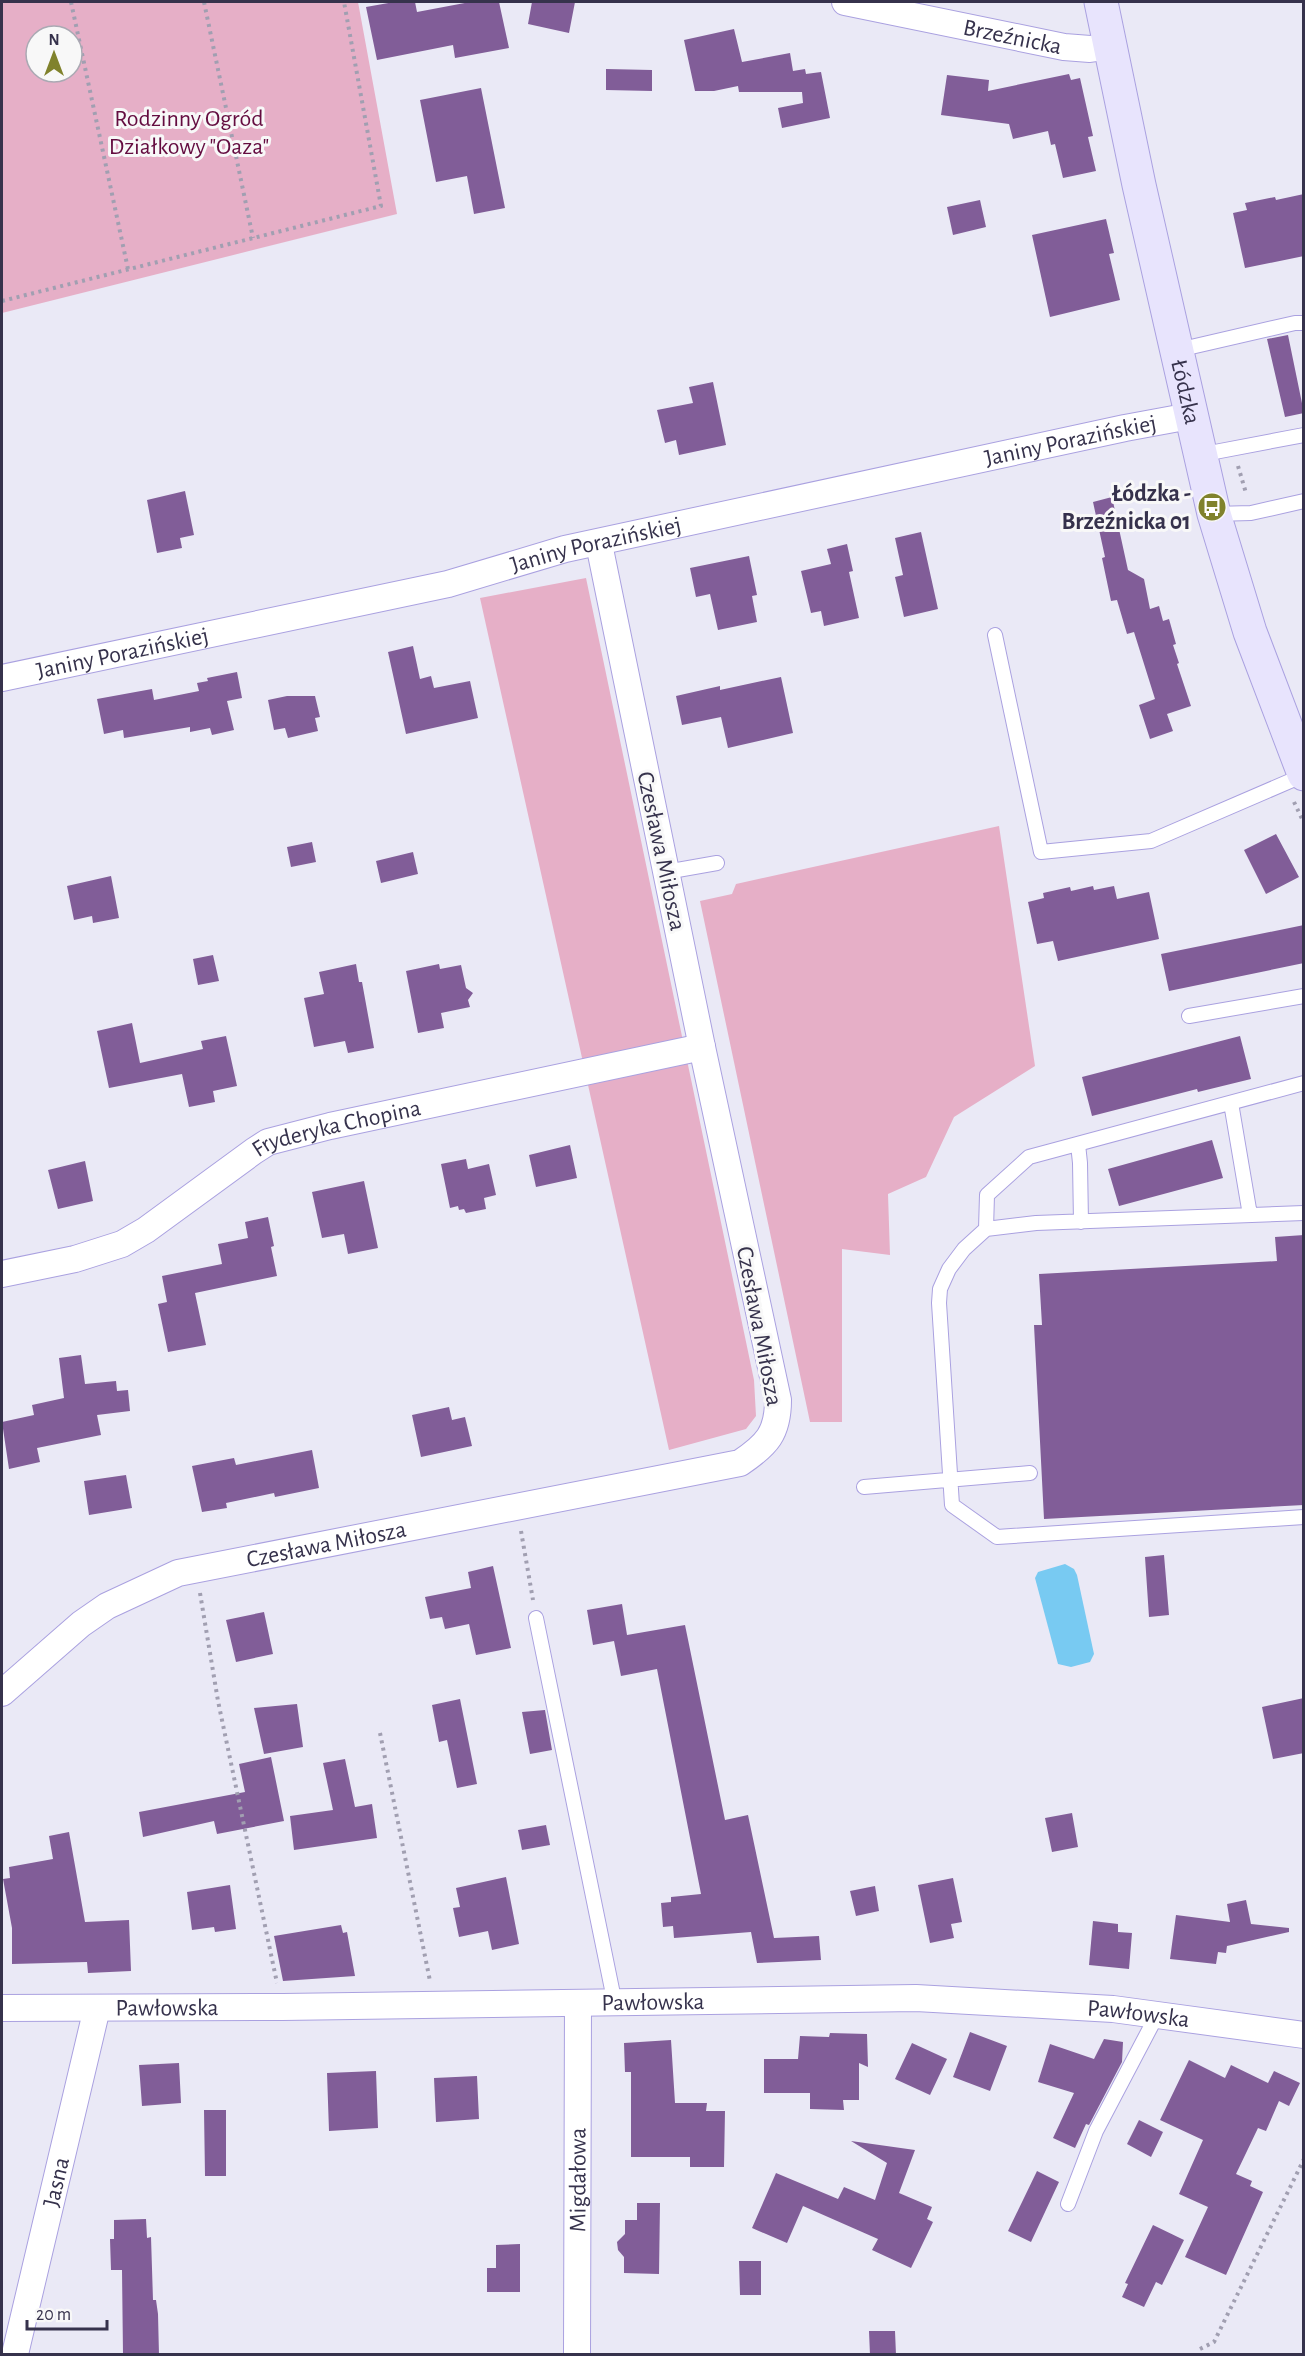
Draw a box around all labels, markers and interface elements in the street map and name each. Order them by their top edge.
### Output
street label: Brzeźnicka [961,16,1064,59]
north arrow [24,24,84,84]
text: N [48,32,60,48]
park label: Rodzinny Ogród Działkowy "Oaza" [109,107,269,159]
street label: Łódzka [1166,357,1204,427]
street label: Janiny Porazińskiej [983,411,1159,471]
place label: Łódzka - Brzeźnicka 01 [1061,482,1191,534]
bus stop icon: Łódzka - Brzeźnicka 01 [1196,491,1228,523]
street label: Janiny Porazińskiej [508,513,684,578]
street label: Janiny Porazińskiej [34,624,211,683]
street label: Czesława Miłosza [632,769,690,933]
street label: Fryderyka Chopina [248,1096,423,1162]
street label: Czesława Miłosza [732,1244,786,1408]
street label: Czesława Miłosza [245,1518,408,1572]
street label: Pawłowska [601,1990,705,2015]
street label: Pawłowska [115,1996,219,2021]
street label: Pawłowska [1086,1997,1191,2032]
street label: Migdałowa [566,2128,591,2232]
street label: Jasna [39,2155,74,2209]
scale bar [27,2293,106,2331]
text: 20 m [36,2306,71,2324]

